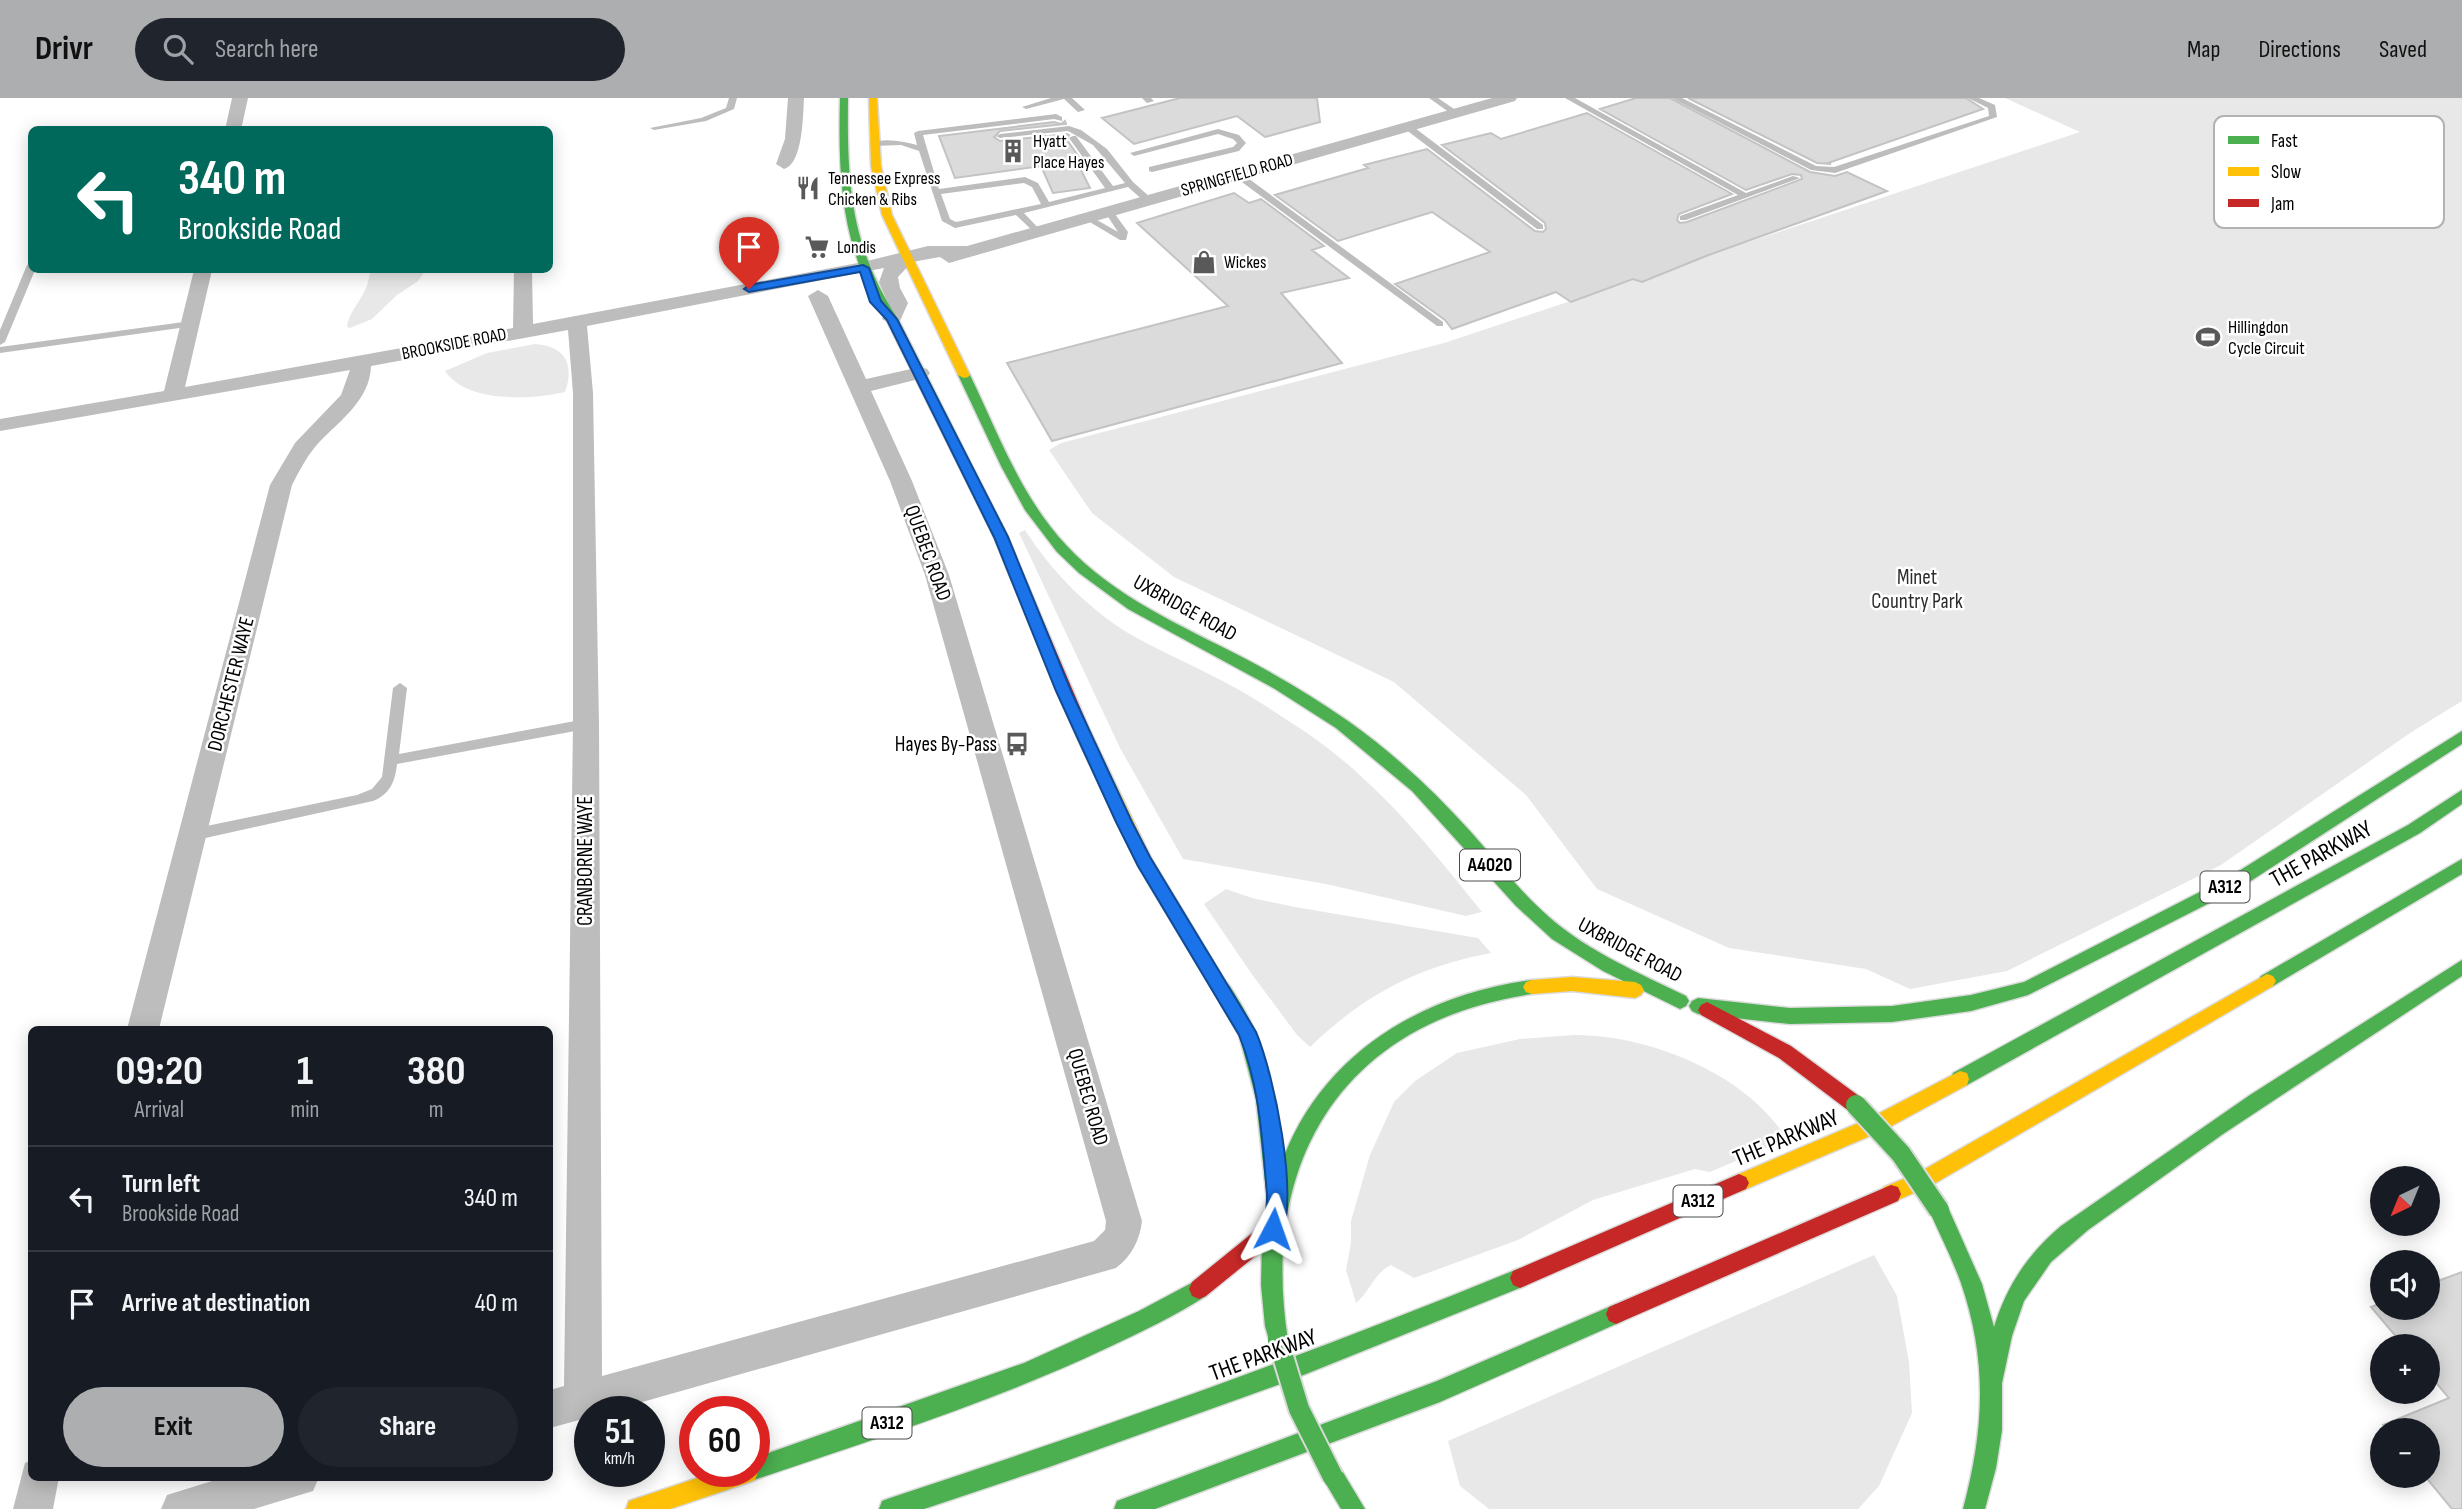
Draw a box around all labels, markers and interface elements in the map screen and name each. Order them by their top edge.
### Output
search box [135,18,625,81]
text: Drivr [35,29,93,69]
icon: search [159,30,197,68]
text: Search here [215,34,318,65]
text: Map [2187,35,2220,64]
text: Directions [2258,35,2341,64]
text: Saved [2379,35,2427,64]
legend [2214,116,2444,228]
text: Fast [2271,130,2298,153]
place label: Hyatt Place Hayes [1033,131,1105,173]
building icon: Hyatt Place Hayes [999,137,1027,165]
street label: SPRINGFIELD ROAD [1179,149,1295,201]
text: 340 m [178,150,286,209]
icon: left [63,154,154,245]
text: Slow [2271,161,2301,184]
place label: Tennessee Express Chicken & Ribs [828,168,941,210]
restaurant icon: Tennessee Express Chicken & Ribs [794,174,822,202]
text: Jam [2270,193,2294,216]
text: Brookside Road [178,210,341,249]
pin [719,217,779,289]
icon: arrive [730,228,768,266]
supermarket icon: Londis [803,233,831,261]
place label: Londis [837,237,876,258]
shop icon: Wickes [1190,248,1218,276]
place label: Wickes [1224,252,1267,273]
place label: Hillingdon Cycle Circuit [2228,317,2305,359]
sports icon: Hillingdon Cycle Circuit [2194,323,2222,351]
street label: BROOKSIDE ROAD [400,324,508,364]
street label: QUEBEC ROAD [899,502,957,604]
park label: Minet Country Park [1871,565,1963,614]
street label: UXBRIDGE ROAD [1129,569,1241,647]
street label: DORCHESTER WAYE [202,614,260,754]
bus stop icon: Hayes By-Pass [1003,730,1031,758]
place label: Hayes By-Pass [895,732,997,757]
street label: CRANBORNE WAYE [573,796,598,926]
street label: THE PARKWAY [2265,814,2377,894]
road number: A4020 [1460,850,1520,880]
road number: A312 [2200,872,2250,902]
street label: UXBRIDGE ROAD [1574,912,1686,988]
text: 09:20 [115,1046,203,1097]
text: 1 [297,1046,313,1097]
text: 380 [407,1046,466,1097]
street label: QUEBEC ROAD [1062,1046,1114,1148]
text: Arrival [135,1096,184,1124]
text: min [291,1096,319,1124]
text: m [429,1096,444,1124]
street label: THE PARKWAY [1729,1103,1843,1173]
north arrow [2370,1166,2440,1236]
map controls [2370,1166,2440,1488]
text: Turn left [122,1169,200,1200]
icon: left [63,1180,101,1218]
text: 340 m [464,1183,518,1214]
road number: A312 [1674,1186,1722,1217]
position arrow [1236,1192,1310,1266]
text: Brookside Road [122,1200,239,1228]
button: sound [2370,1250,2440,1320]
icon: arrive [63,1285,101,1323]
text: Arrive at destination [122,1288,310,1319]
text: 40 m [475,1288,518,1319]
street label: THE PARKWAY [1205,1322,1321,1388]
button: + [2370,1334,2440,1404]
button: Exit [63,1387,284,1467]
button: Share [298,1387,518,1467]
speed limit sign: 60 [679,1396,770,1487]
road number: A312 [862,1408,912,1438]
text: 51 [605,1411,634,1454]
button: − [2370,1418,2440,1488]
text: km/h [604,1448,635,1469]

